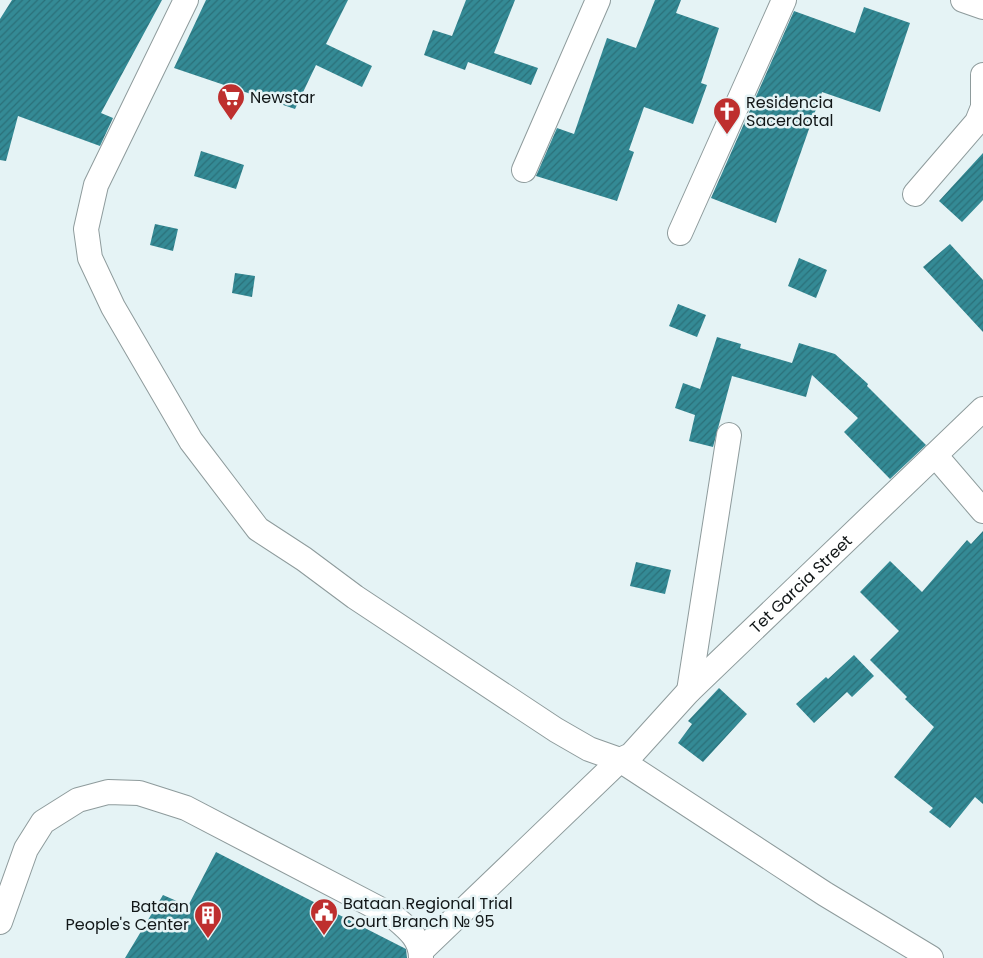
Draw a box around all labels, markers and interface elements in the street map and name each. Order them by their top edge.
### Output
supermarket icon: Newstar [216,82,246,121]
place label: Newstar [250,86,315,109]
place label: Residencia Sacerdotal [746,91,833,132]
church icon: Residencia Sacerdotal [712,96,742,135]
street label: Tet Garcia Street [745,530,857,639]
place label: Bataan Regional Trial Court Branch № 95 [343,892,513,933]
place label: Bataan People's Center [66,895,189,936]
public building icon: Bataan Regional Trial Court Branch № 95 [309,897,339,936]
building icon: Bataan People's Center [193,900,223,939]

